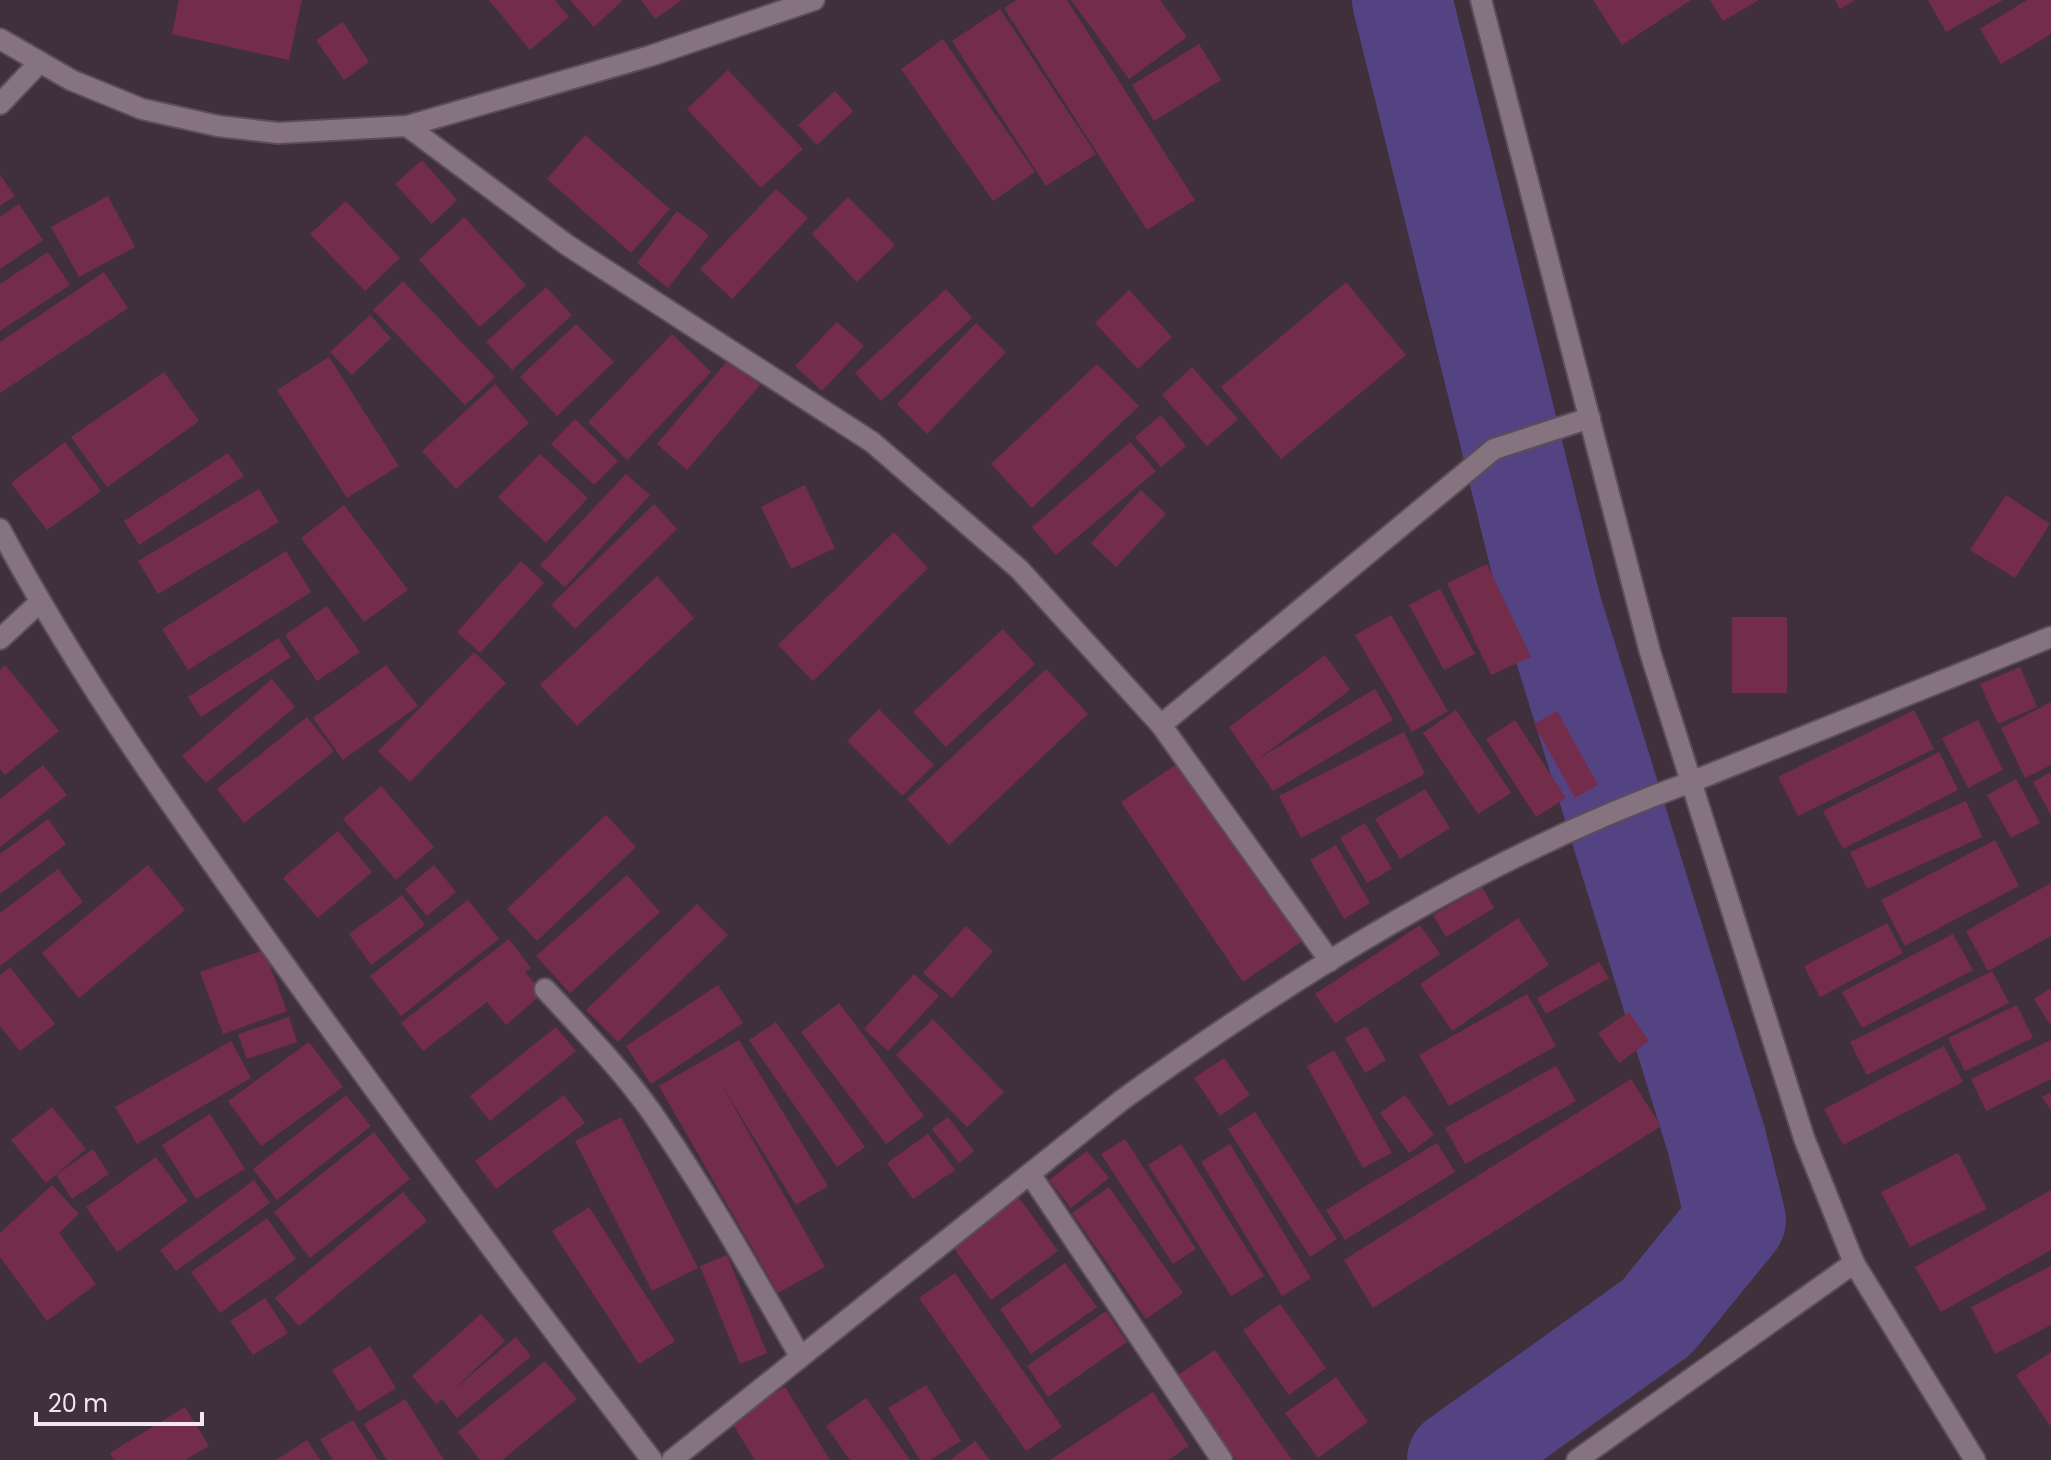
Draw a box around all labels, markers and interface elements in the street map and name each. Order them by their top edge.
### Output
scale bar [36,1376,202,1426]
text: 20 m [48,1387,108,1420]

